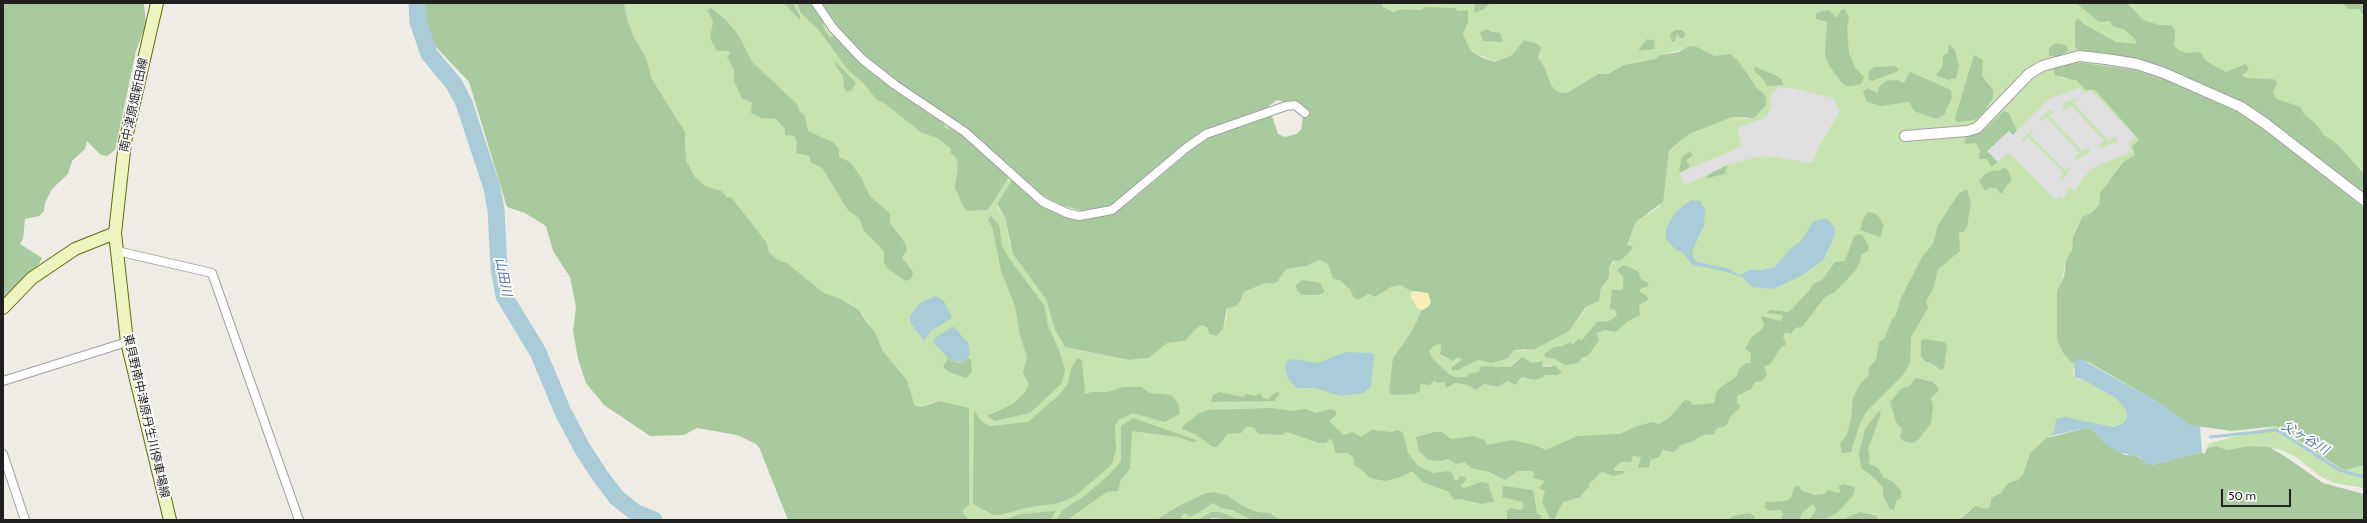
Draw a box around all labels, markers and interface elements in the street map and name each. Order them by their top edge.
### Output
street label: 南中津原畑新田線 [117,57,151,153]
water label: 山田川 [492,256,514,298]
street label: 東貝野南中津原丹生川停車場線 [120,333,172,499]
water label: 父ヶ谷川 [2279,418,2331,458]
scale bar [2223,481,2293,507]
text: 50 m [2228,488,2256,503]

